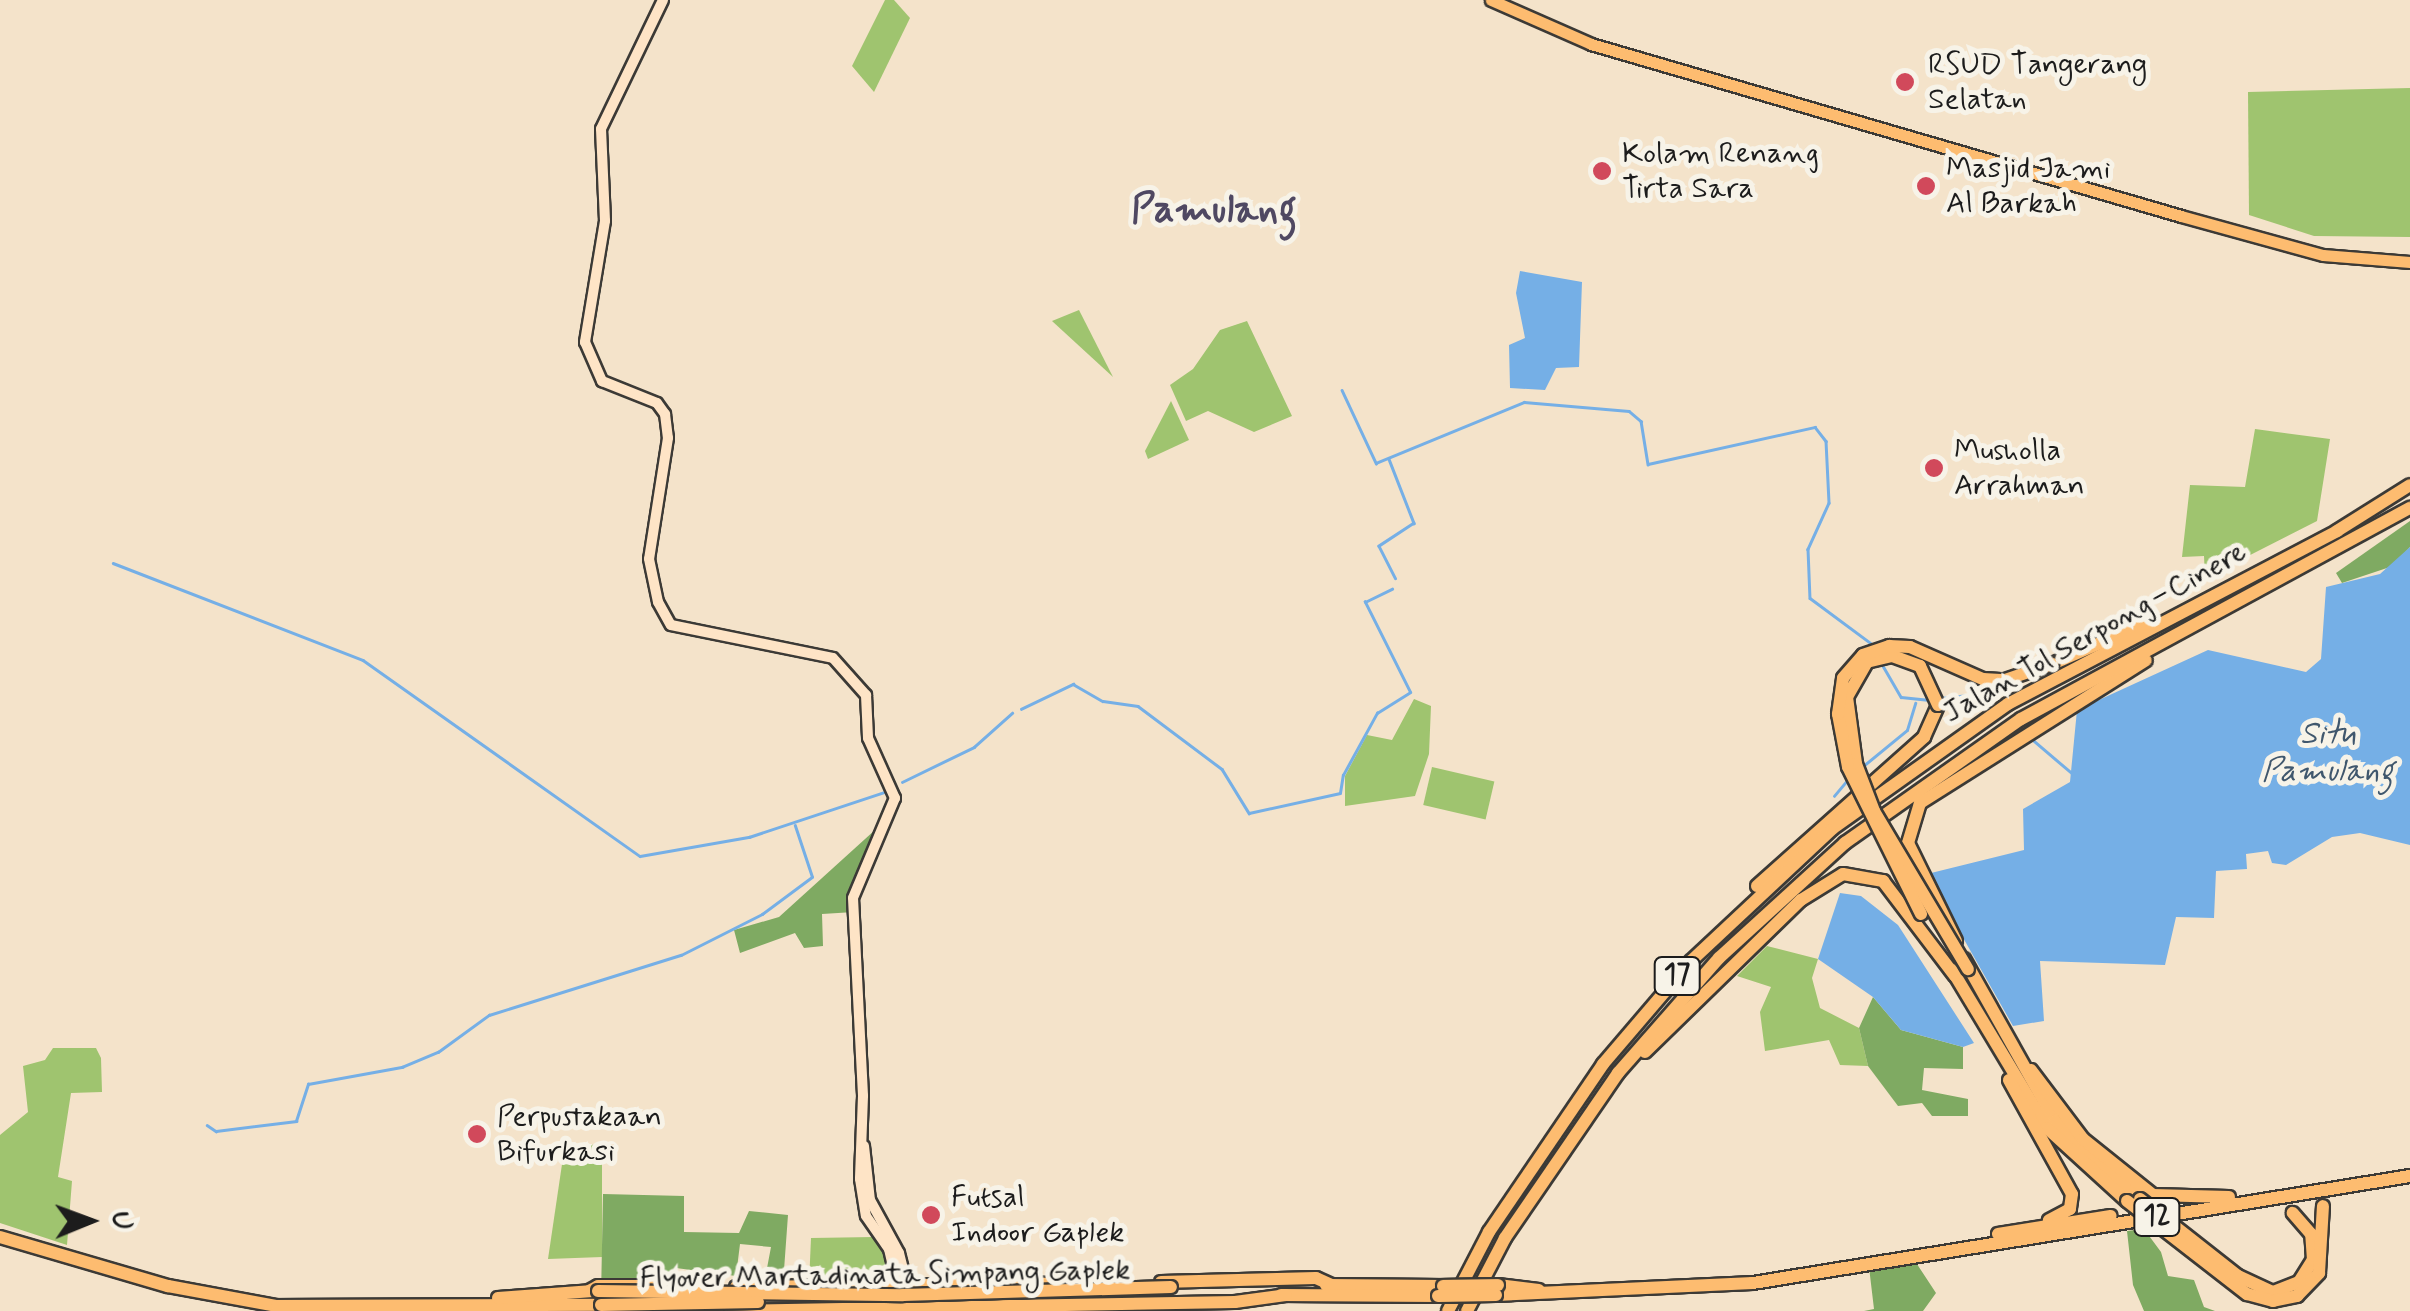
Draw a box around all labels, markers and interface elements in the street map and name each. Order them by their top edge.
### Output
place label: RSUD Tangerang Selatan [1928,47,2145,118]
marker: RSUD Tangerang Selatan [1892,69,1918,95]
place label: Kolam Renang Tirta Sara [1622,136,1818,206]
place label: Masjid Jami Al Barkah [1946,151,2107,222]
marker: Kolam Renang Tirta Sara [1591,160,1613,182]
marker: Masjid Jami Al Barkah [1915,175,1937,197]
district label: Pamulang [1131,186,1297,234]
place label: Musholla Arrahman [1954,433,2085,504]
marker: Musholla Arrahman [1923,457,1945,479]
street label: Jalan Tol Serpong–Cinere [1940,536,2250,730]
water label: Situ Pamulang [2262,716,2394,791]
road number: 17 [1652,953,1702,999]
place label: Perpustakaan Bifurkasi [497,1099,662,1170]
marker: Perpustakaan Bifurkasi [466,1123,488,1145]
north arrow [40,1171,140,1271]
place label: Futsal Indoor Gaplek [951,1180,1124,1250]
road number: 12 [2132,1194,2182,1240]
marker: Futsal Indoor Gaplek [920,1204,942,1226]
text: U [102,1211,139,1230]
street label: Flyover Martadinata Simpang Gaplek [653,1253,1117,1297]

